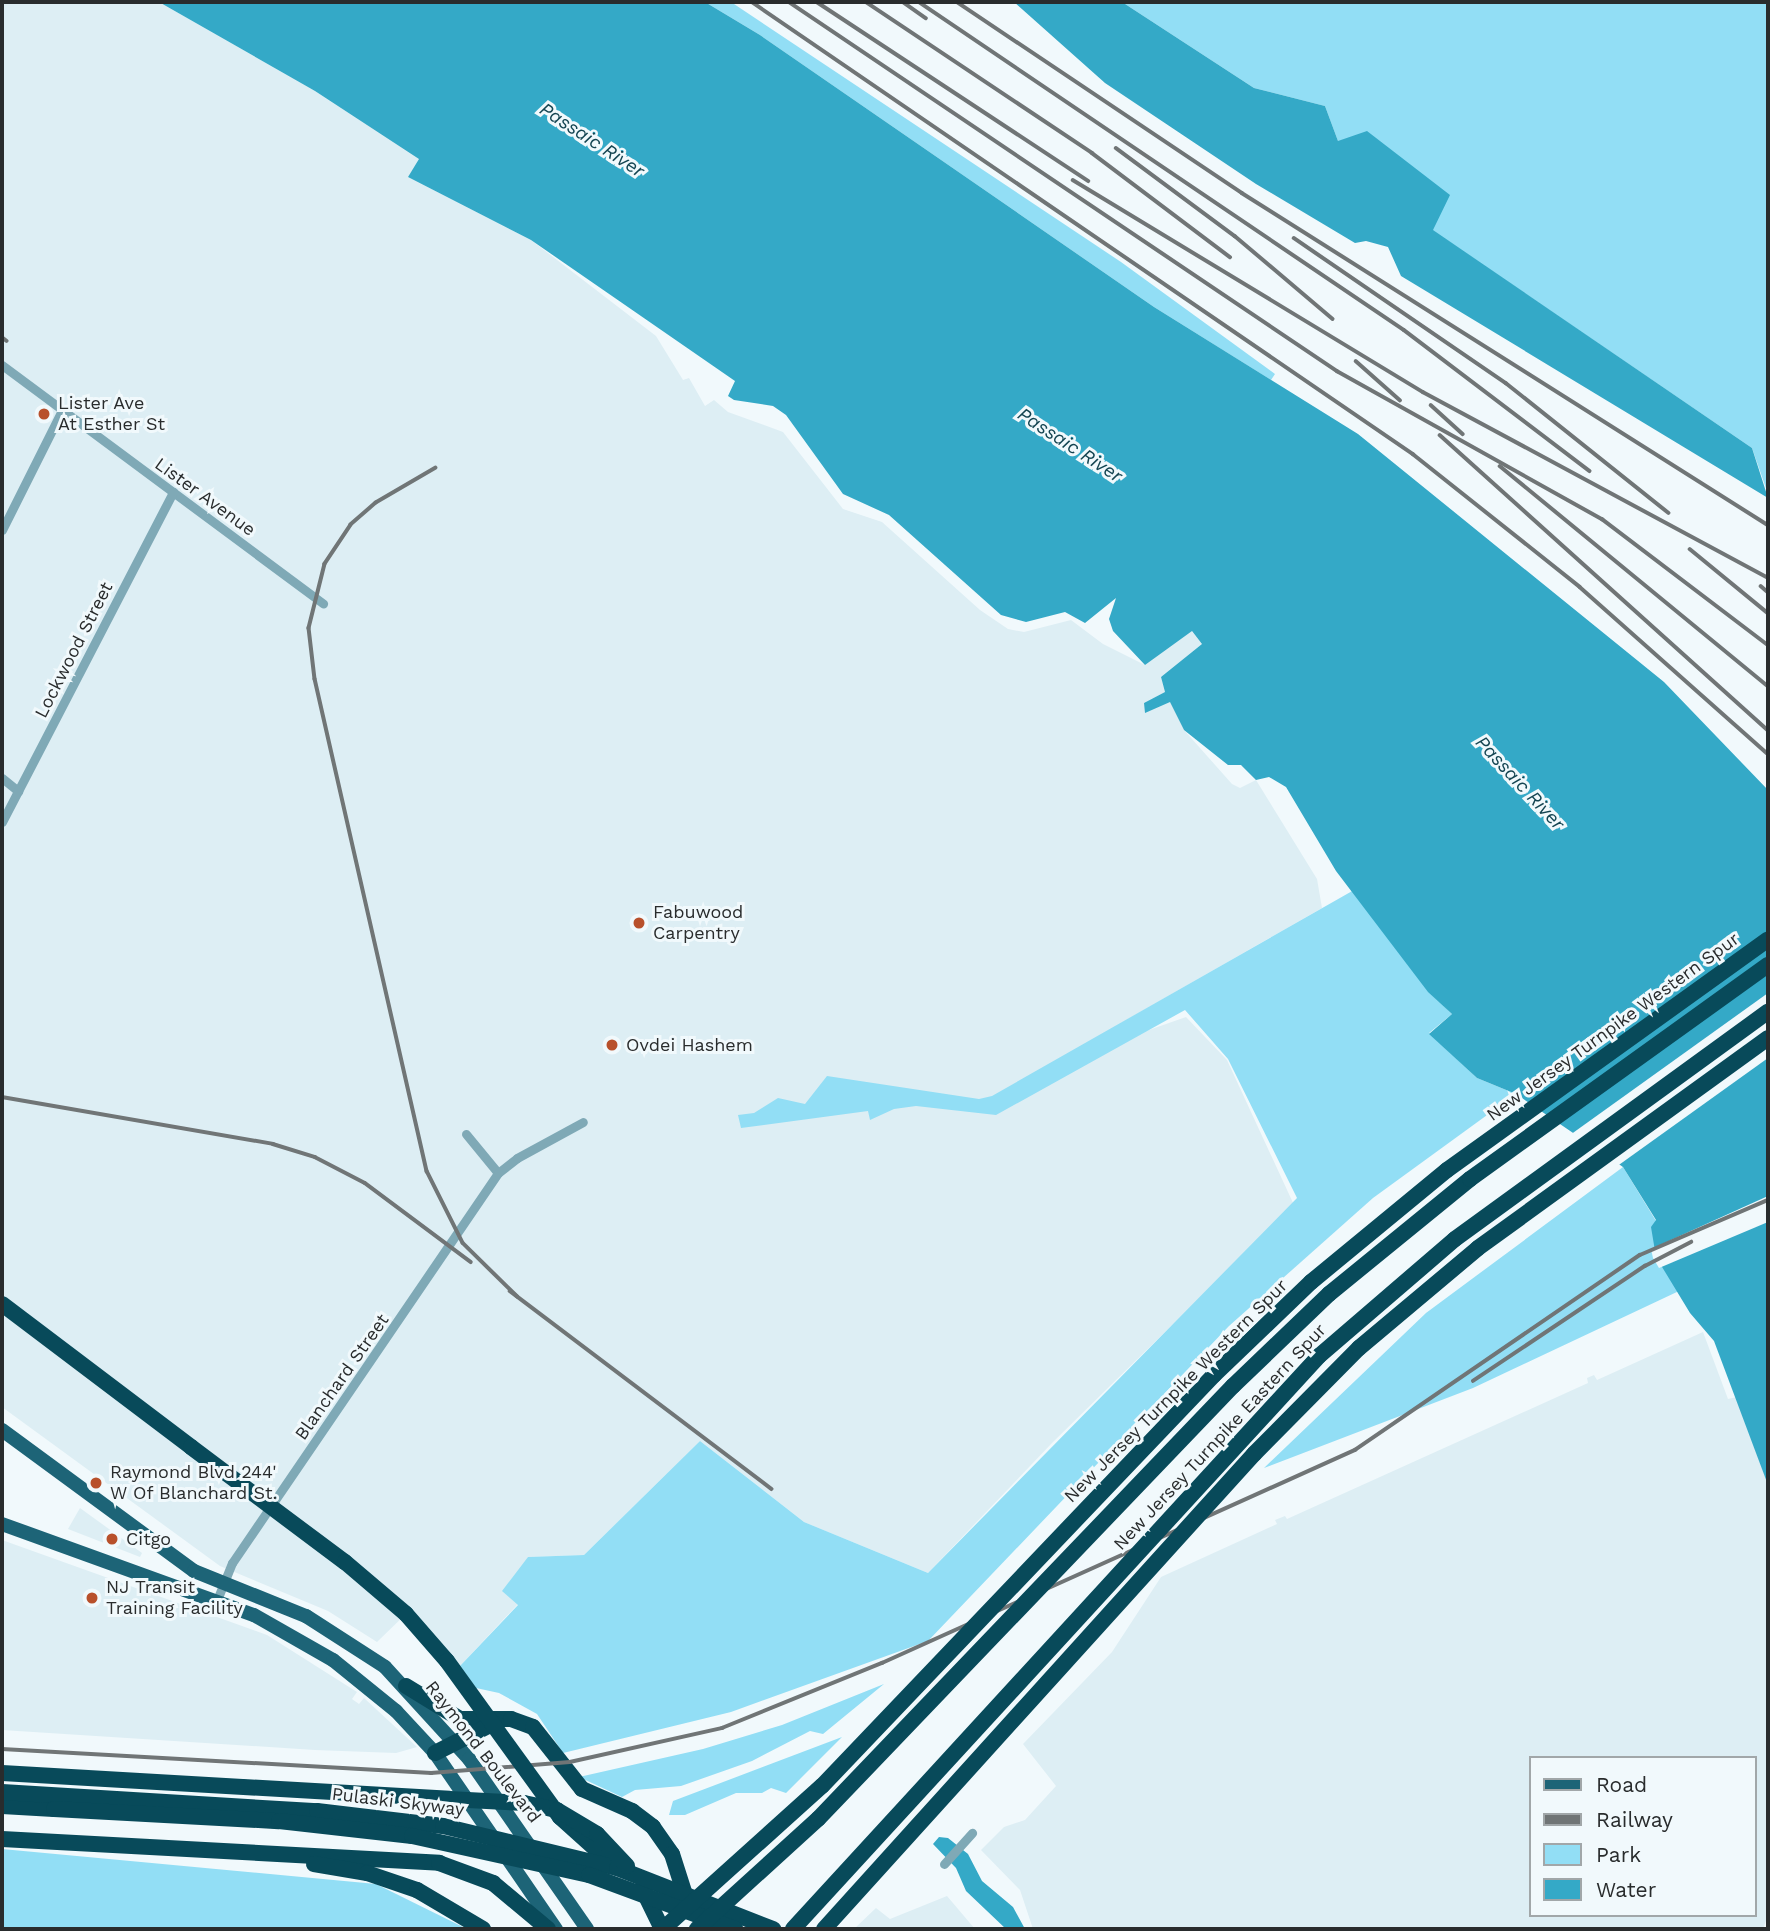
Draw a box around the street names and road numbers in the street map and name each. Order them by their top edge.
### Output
street label: Lister Avenue [150,453,260,541]
street label: Lockwood Street [30,578,118,722]
street label: New Jersey Turnpike Western Spur [1482,928,1744,1126]
street label: New Jersey Turnpike Western Spur [1059,1274,1293,1508]
street label: Blanchard Street [291,1310,393,1444]
street label: New Jersey Turnpike Eastern Spur [1109,1319,1331,1555]
street label: Raymond Boulevard [421,1677,545,1827]
street label: Pulaski Skyway [331,1783,465,1821]

